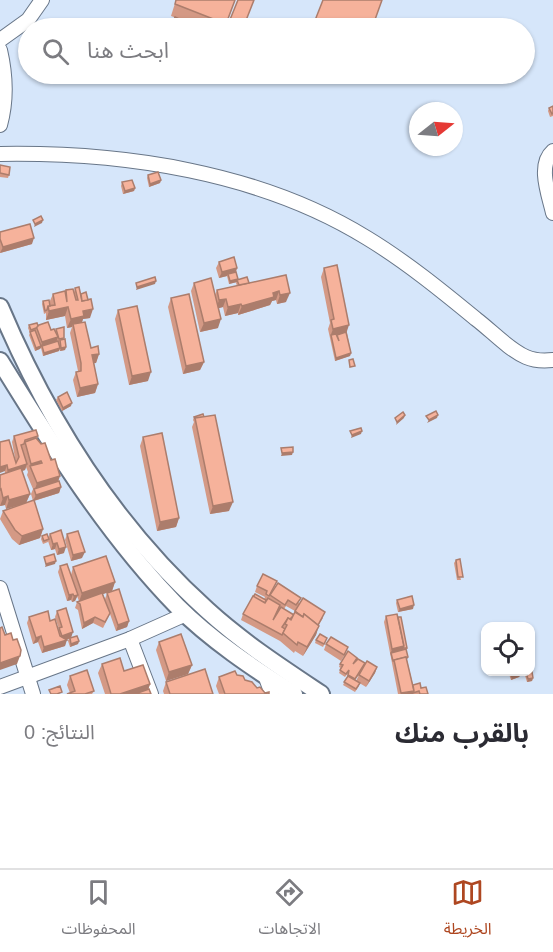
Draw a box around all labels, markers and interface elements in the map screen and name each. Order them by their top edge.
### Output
search box [18,18,535,84]
icon: search [39,35,72,68]
text: ابحث هنا [87,38,169,63]
north arrow [409,102,463,156]
map controls [481,622,535,676]
button: locate [481,622,535,676]
text: بالقرب منك [395,718,529,748]
text: النتائج: 0 [24,721,95,743]
tab: المحفوظات [61,876,136,946]
tab: الاتجاهات [258,876,321,946]
tab: الخريطة [444,876,492,946]

